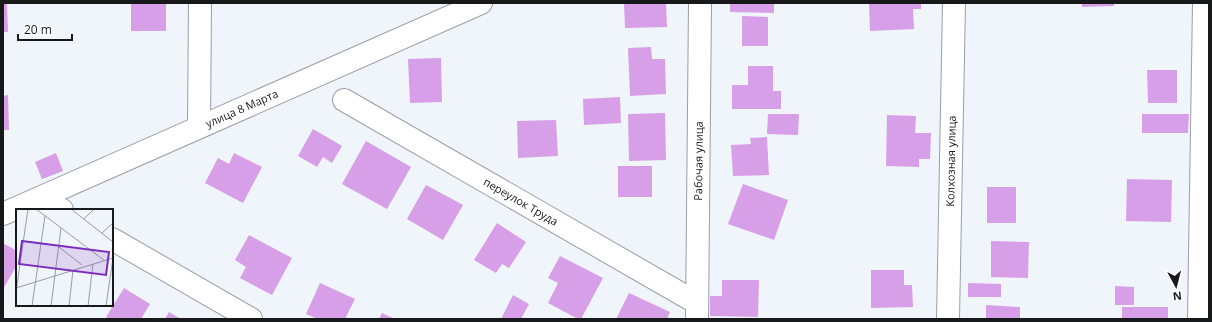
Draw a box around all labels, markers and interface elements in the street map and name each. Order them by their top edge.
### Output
scale bar [18,16,72,42]
text: 20 m [24,21,52,38]
street label: улица 8 Марта [203,86,280,131]
street label: Колхозная улица [942,115,959,207]
street label: Рабочая улица [690,121,706,201]
street label: переулок Труда [481,174,561,229]
inset map [16,209,113,306]
north arrow [1156,266,1196,306]
text: N [1172,288,1183,304]

